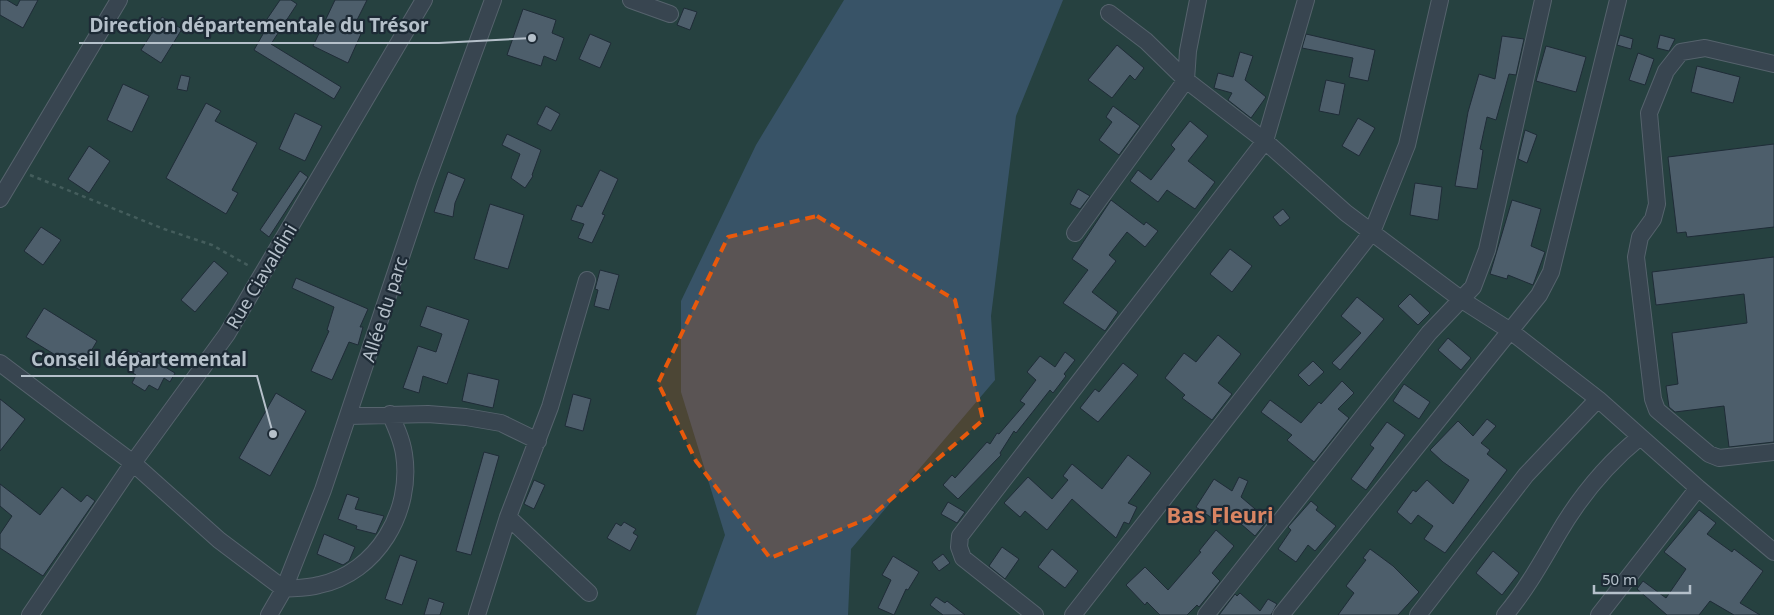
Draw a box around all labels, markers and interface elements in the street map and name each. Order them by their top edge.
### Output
callout: Direction départementale du Trésor [79,9,439,43]
text: Direction départementale du Trésor [89,12,429,38]
street label: Rue Ciavaldini [220,219,302,333]
street label: Allée du parc [356,253,412,365]
callout: Conseil départemental [21,342,257,376]
text: Conseil départemental [31,346,247,372]
district label: Bas Fleuri [1166,499,1274,529]
scale bar [1594,562,1690,594]
text: 50 m [1602,569,1637,589]

